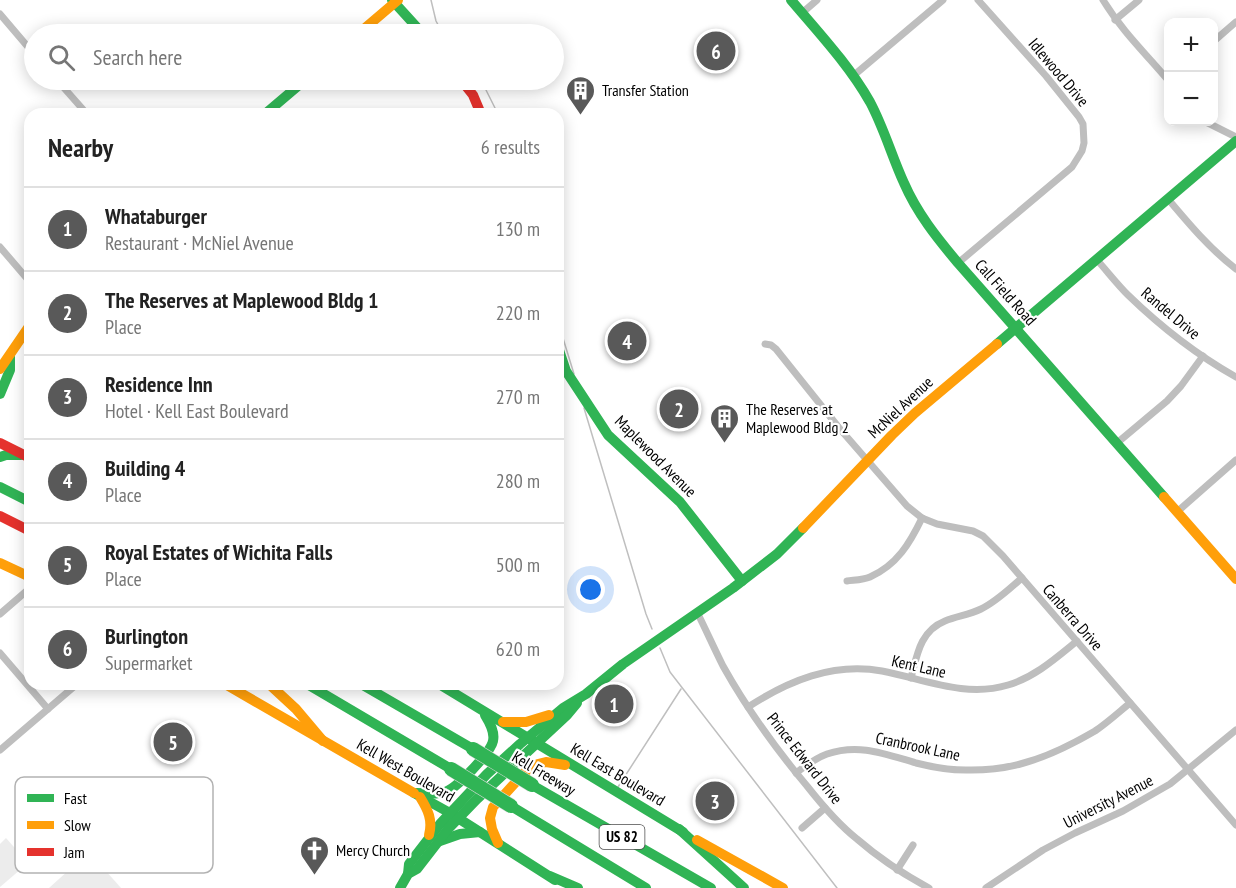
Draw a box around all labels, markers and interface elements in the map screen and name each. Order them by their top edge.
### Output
map controls [1164,18,1218,126]
button: + [1164,18,1218,72]
search box [24,24,564,90]
pin: 6 [696,28,736,74]
street label: Idlewood Drive [1025,34,1093,110]
icon: search [45,41,78,74]
text: Search here [93,43,182,71]
button: − [1164,72,1218,126]
building icon: Transfer Station [565,74,597,116]
place label: Transfer Station [602,80,689,100]
text: Nearby [48,131,113,164]
text: 6 results [481,134,540,160]
text: Whataburger [105,202,207,230]
text: 1 [63,216,72,242]
text: 130 m [496,216,540,242]
text: Restaurant · McNiel Avenue [105,230,294,256]
street label: Call Field Road [971,255,1041,329]
street label: Randel Drive [1137,283,1205,343]
text: The Reserves at Maplewood Bldg 1 [105,286,378,314]
text: 2 [63,300,72,326]
text: 220 m [496,300,540,326]
text: Place [105,314,142,340]
pin: 4 [608,318,646,364]
text: Residence Inn [105,370,213,398]
street label: McNiel Avenue [863,372,937,442]
text: 3 [63,384,72,410]
text: 270 m [496,384,540,410]
pin: 2 [660,386,698,432]
text: Hotel · Kell East Boulevard [105,398,289,424]
place label: The Reserves at Maplewood Bldg 2 [746,399,849,437]
building icon: The Reserves at Maplewood Bldg 2 [709,402,741,444]
street label: Maplewood Avenue [611,411,701,501]
text: Building 4 [105,454,185,482]
text: 4 [63,468,72,494]
text: 280 m [496,468,540,494]
text: Place [105,482,142,508]
text: Royal Estates of Wichita Falls [105,538,333,566]
text: 5 [63,552,72,578]
text: 500 m [496,552,540,578]
text: Place [105,566,142,592]
your location [576,575,605,604]
street label: Canberra Drive [1039,580,1107,654]
text: Burlington [105,622,188,650]
text: 6 [63,636,72,662]
text: 620 m [496,636,540,662]
text: Supermarket [105,650,193,676]
street label: Kent Lane [890,650,948,682]
pin: 1 [594,682,634,726]
street label: Prince Edward Drive [763,708,847,808]
pin: 5 [154,720,192,764]
street label: Cranbrook Lane [874,727,962,765]
street label: Kell West Boulevard [353,734,459,806]
street label: Kell East Boulevard [567,738,669,810]
street label: Kell Freeway [509,746,579,800]
street label: University Avenue [1060,770,1156,832]
legend [15,777,213,873]
pin: 3 [696,778,734,824]
text: Fast [64,788,87,808]
text: Slow [64,815,91,835]
road number: US 82 [600,825,644,849]
church icon: Mercy Church [299,834,331,876]
place label: Mercy Church [336,840,410,860]
text: Jam [63,842,85,862]

